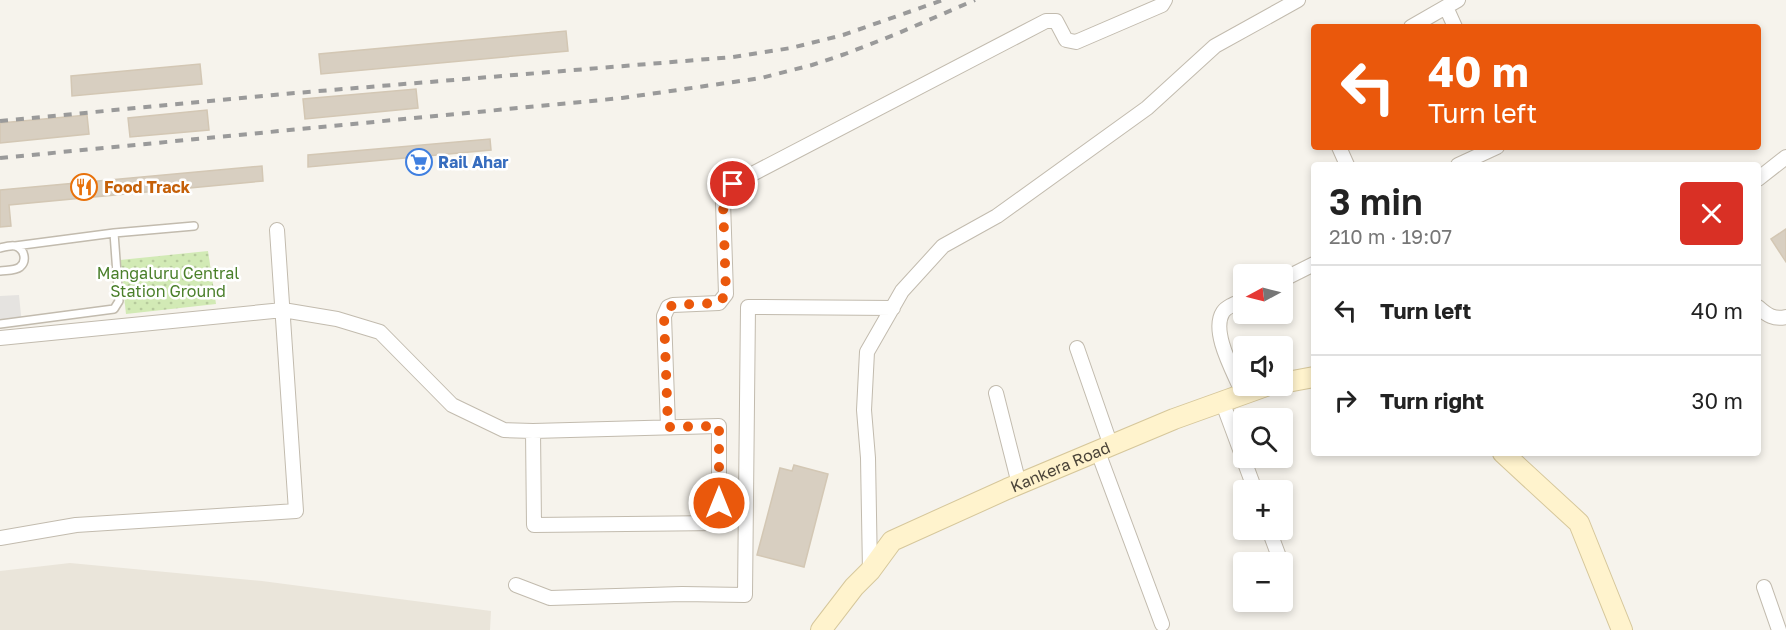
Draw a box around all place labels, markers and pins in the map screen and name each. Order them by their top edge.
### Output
supermarket icon: Rail Ahar [404,147,434,177]
place label: Rail Ahar [438,152,508,172]
pin [707,158,758,209]
restaurant icon: Food Track [69,172,99,202]
place label: Food Track [104,177,191,197]

